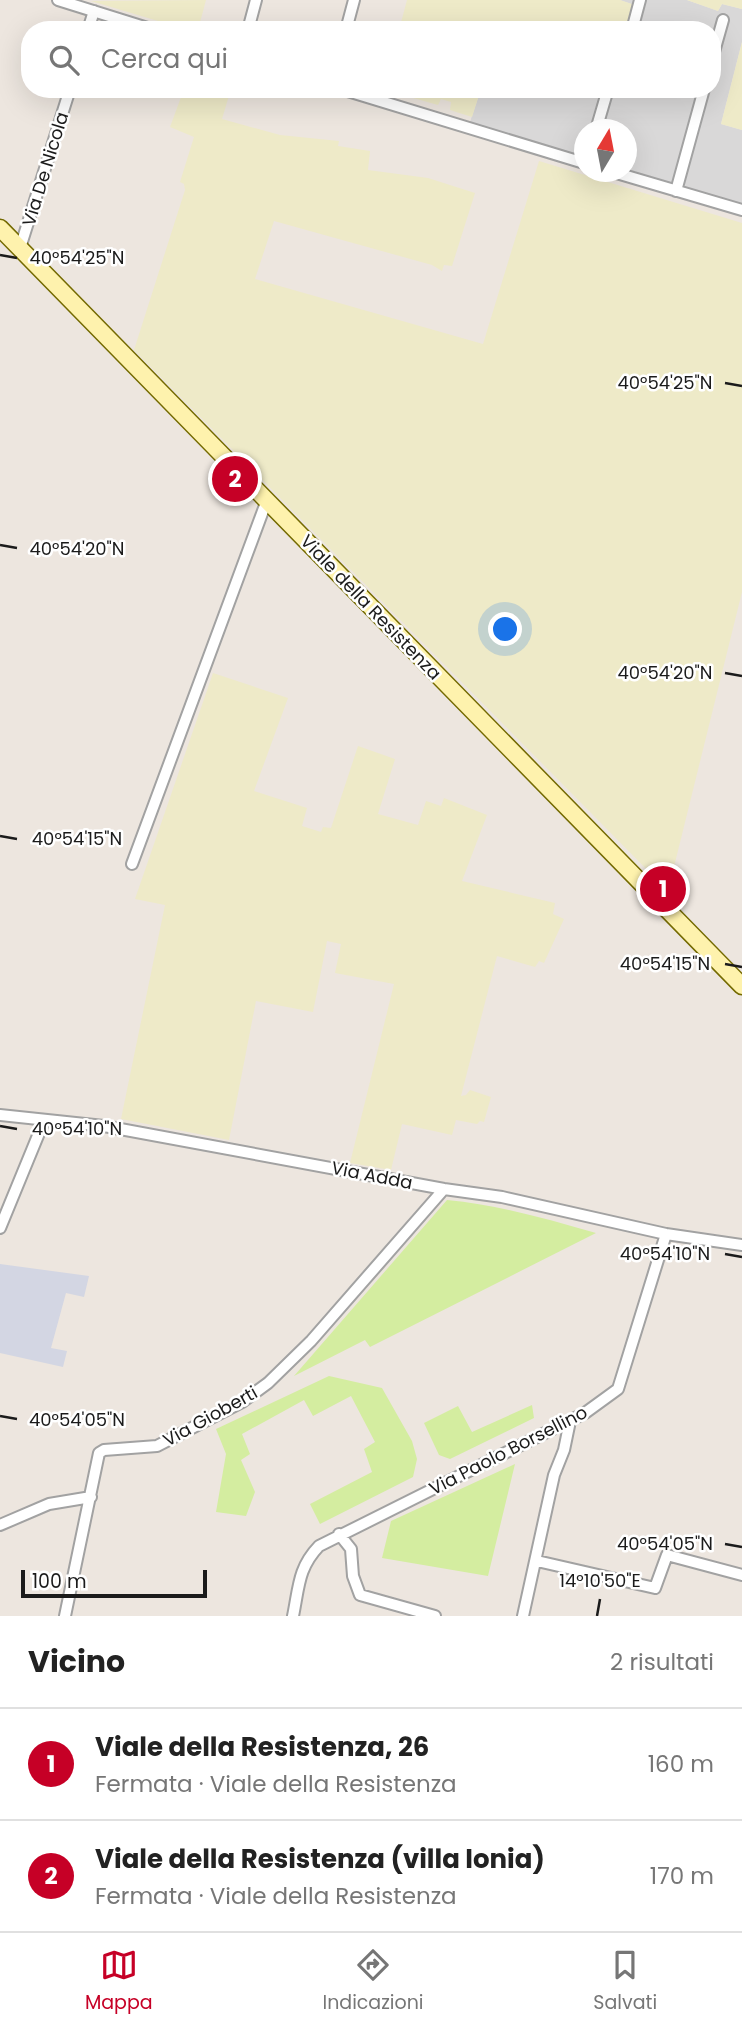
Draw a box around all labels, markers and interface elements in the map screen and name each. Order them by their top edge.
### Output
search box [21,21,721,98]
icon: search [45,41,83,79]
text: Cerca qui [101,41,228,77]
street label: Via De Nicola [16,109,74,229]
north arrow [574,119,637,182]
text: 40°54'25"N [29,245,125,270]
text: 40°54'25"N [617,370,713,395]
pin: 2 [212,453,258,505]
street label: Viale della Resistenza [295,529,447,685]
text: 40°54'20"N [29,536,125,561]
your location [488,612,522,646]
text: 40°54'20"N [617,660,713,685]
text: 40°54'15"N [32,826,122,851]
pin: 1 [640,863,686,915]
text: 40°54'15"N [620,951,710,976]
text: 40°54'10"N [32,1116,122,1141]
street label: Via Adda [329,1155,415,1195]
text: 40°54'10"N [620,1241,710,1266]
street label: Via Gioberti [158,1380,262,1452]
street label: Via Paolo Borsellino [425,1399,591,1501]
text: 40°54'05"N [29,1407,125,1432]
text: 40°54'05"N [617,1531,713,1556]
scale bar [21,1567,206,1599]
text: 100 m [32,1568,87,1595]
text: 14°10'50"E [559,1568,641,1593]
text: Vicino [28,1640,125,1683]
text: 2 risultati [610,1646,714,1678]
text: Viale della Resistenza, 26 [95,1729,429,1765]
text: 1 [47,1748,55,1780]
text: 160 m [648,1748,714,1780]
text: Fermata · Viale della Resistenza [95,1768,457,1800]
text: Viale della Resistenza (villa Ionia) [95,1841,545,1877]
text: 2 [44,1860,58,1892]
text: 170 m [650,1860,714,1892]
text: Fermata · Viale della Resistenza [95,1880,457,1912]
tab: Mappa [85,1946,153,2017]
tab: Indicazioni [322,1946,424,2017]
tab: Salvati [593,1946,657,2017]

